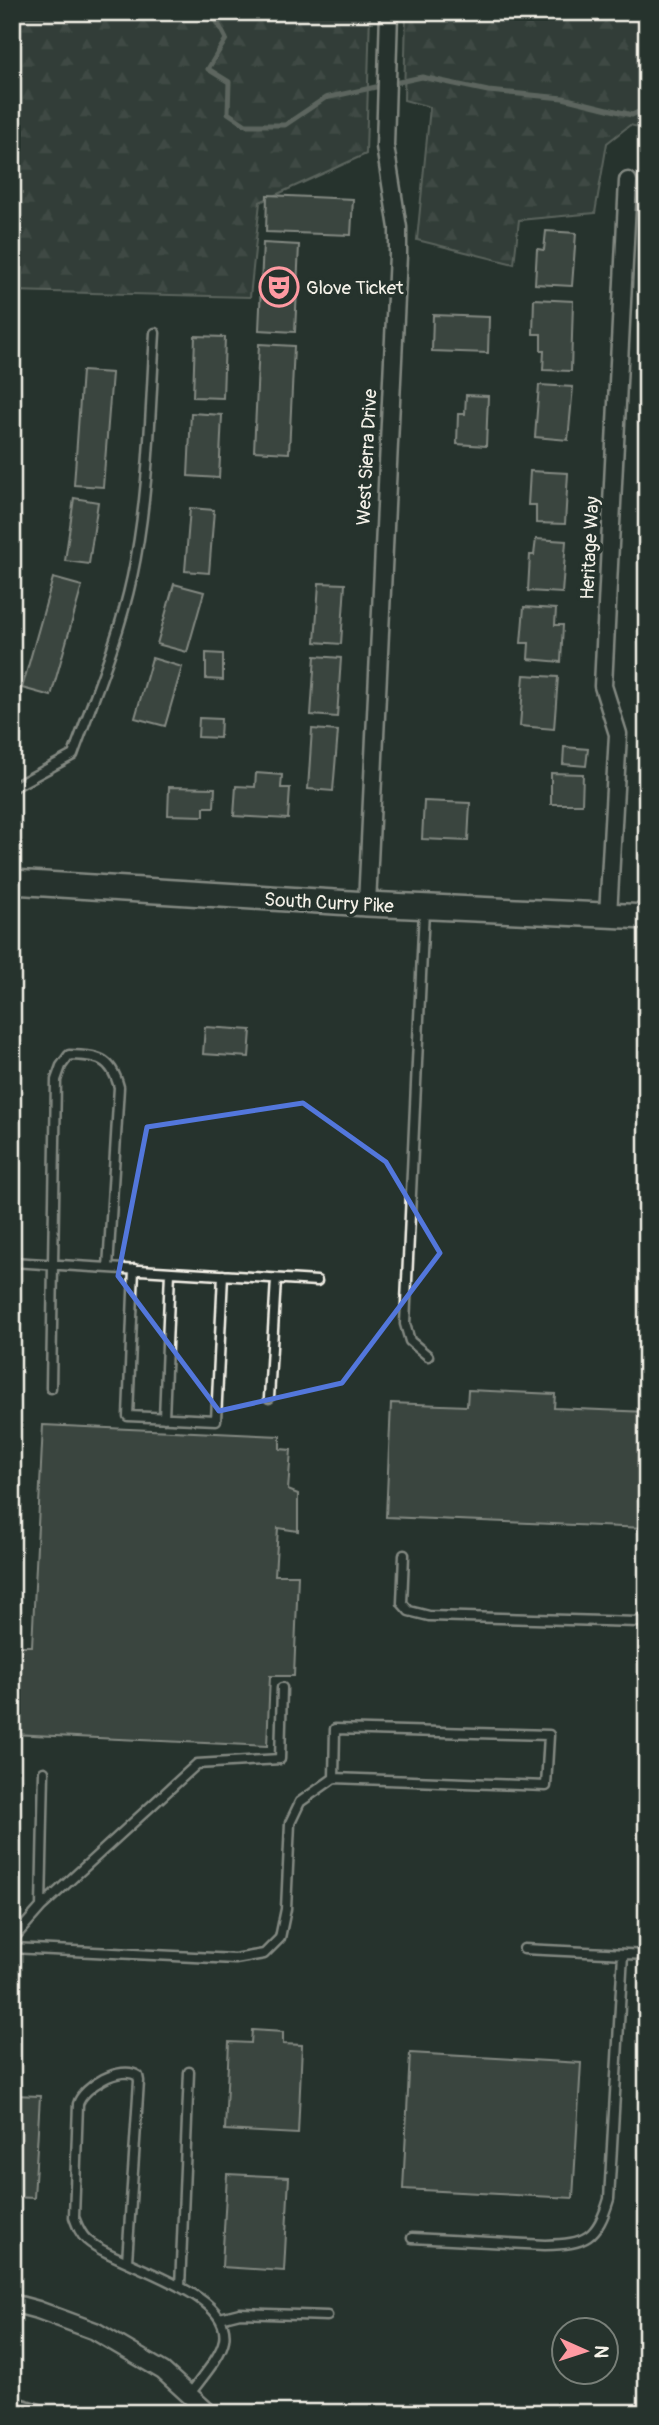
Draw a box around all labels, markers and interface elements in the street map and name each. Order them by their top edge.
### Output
theatre icon: Glove Ticket [258,266,300,308]
place label: Glove Ticket [306,276,404,300]
street label: West Sierra Drive [351,388,383,526]
street label: Heritage Way [575,496,605,600]
street label: South Curry Pike [264,888,395,918]
north arrow [550,2316,620,2386]
text: N [589,2345,613,2359]

